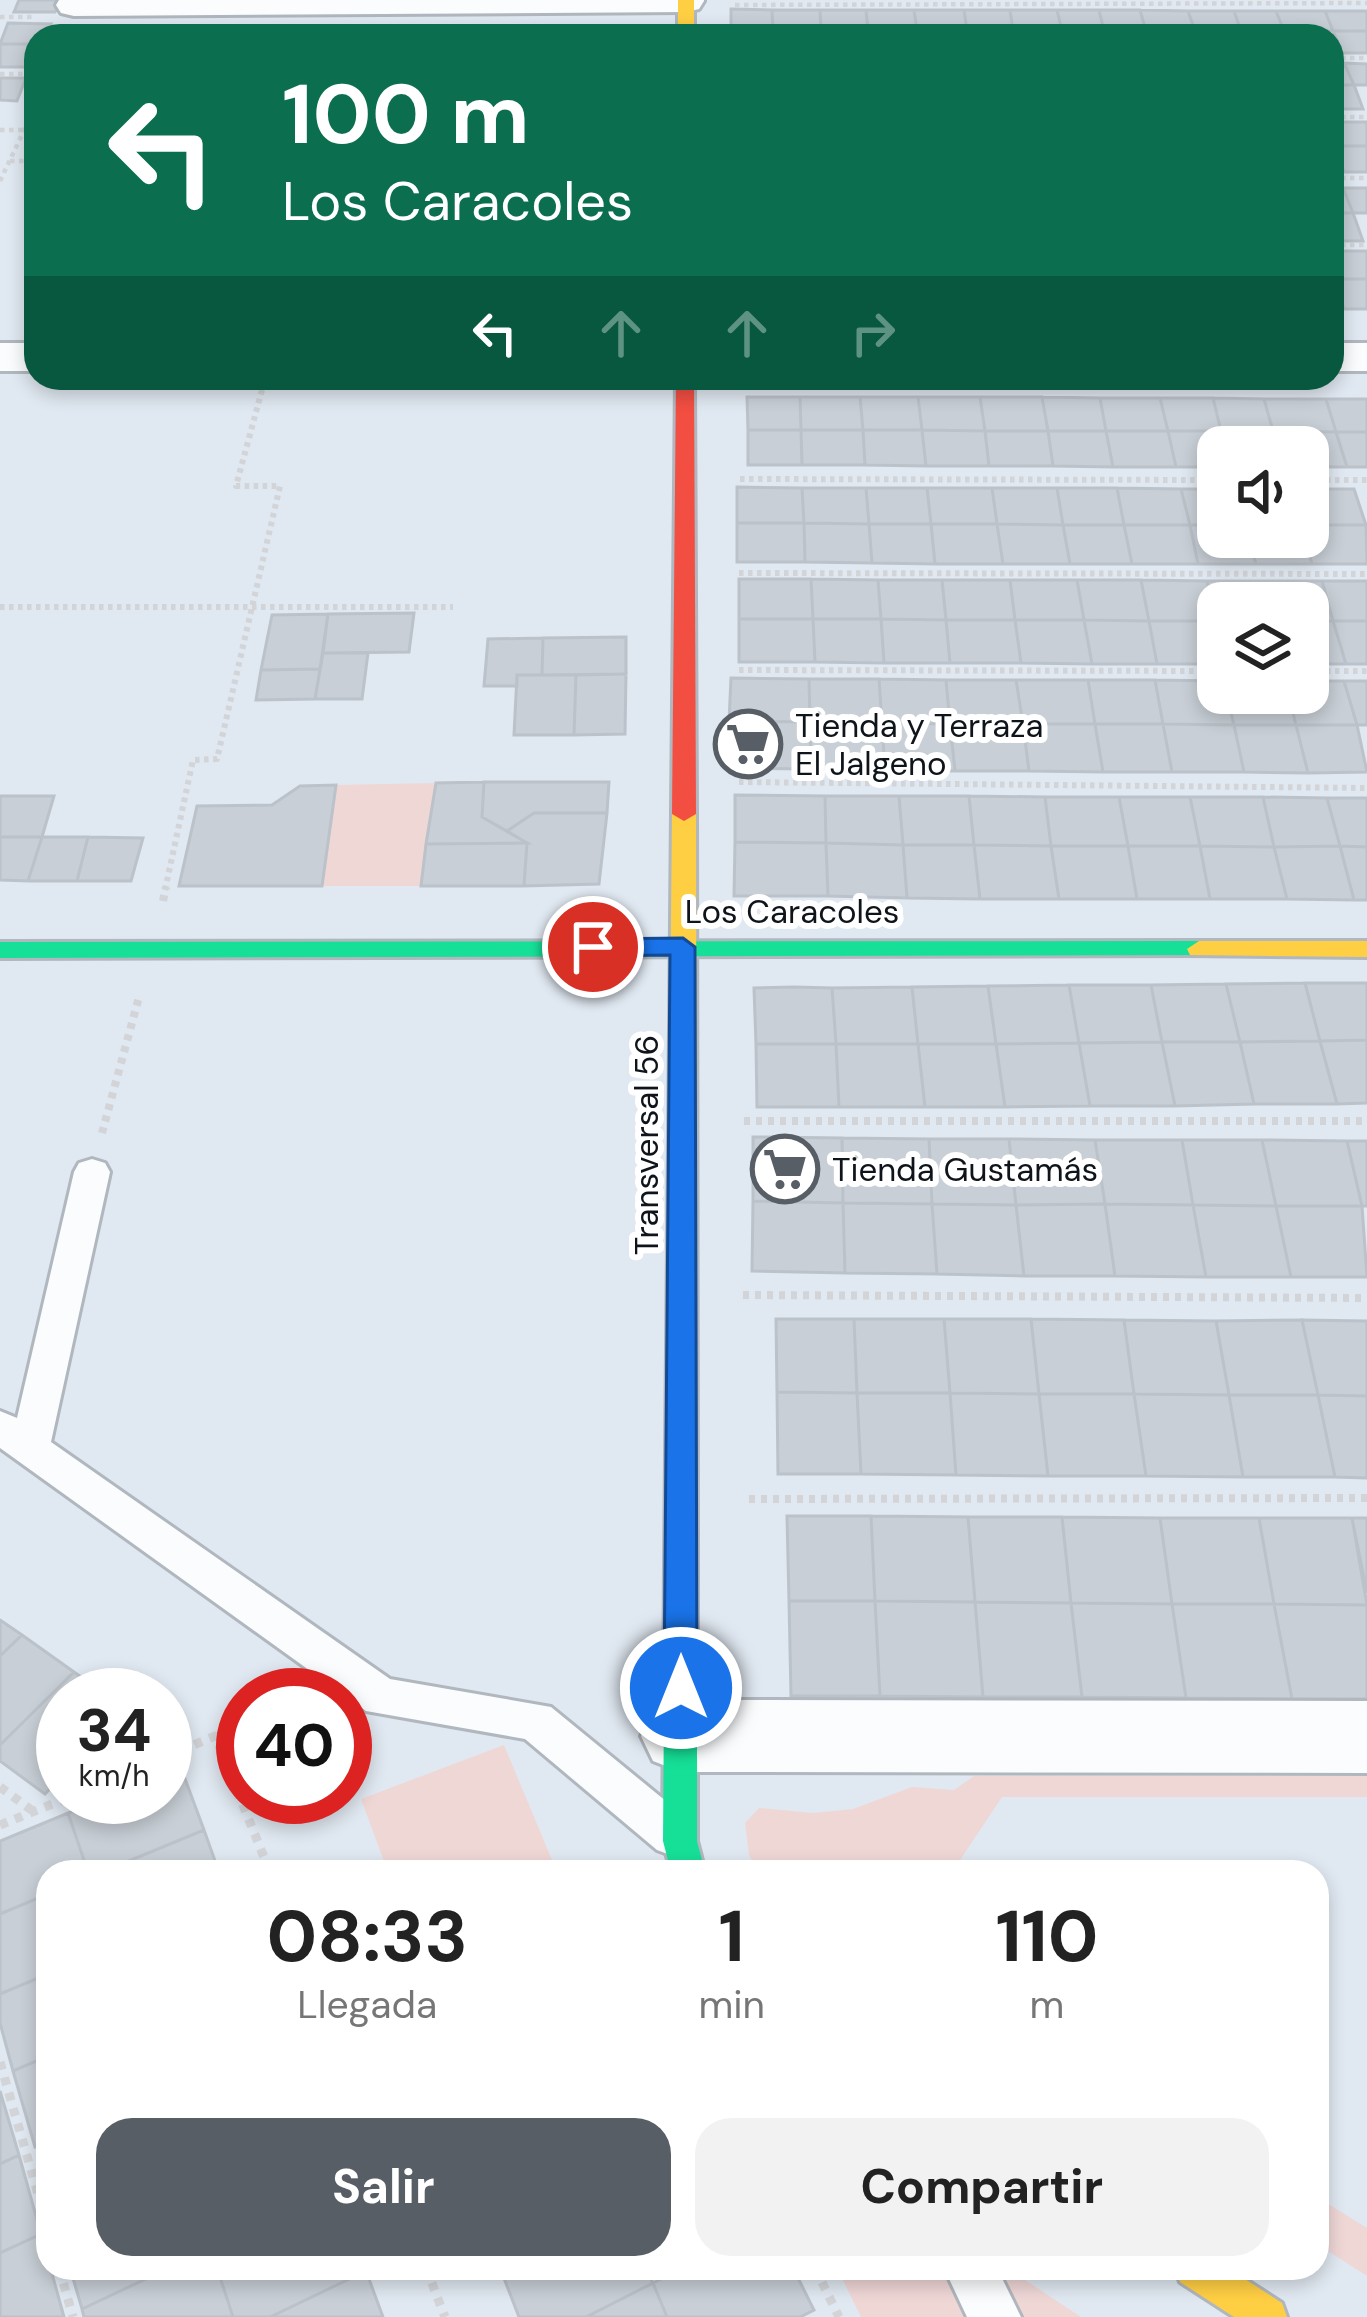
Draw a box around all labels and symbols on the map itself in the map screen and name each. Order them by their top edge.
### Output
place label: Tienda y Terraza El Jalgeno [795,704,1043,785]
supermarket icon: Tienda y Terraza El Jalgeno [713,709,783,779]
street label: Los Caracoles [685,890,899,933]
pin [542,896,644,998]
street label: Transversal 56 [625,1035,668,1255]
supermarket icon: Tienda Gustamás [750,1134,820,1204]
place label: Tienda Gustamás [832,1148,1098,1191]
position arrow [618,1625,744,1751]
speed limit sign: 40 [216,1668,372,1824]

